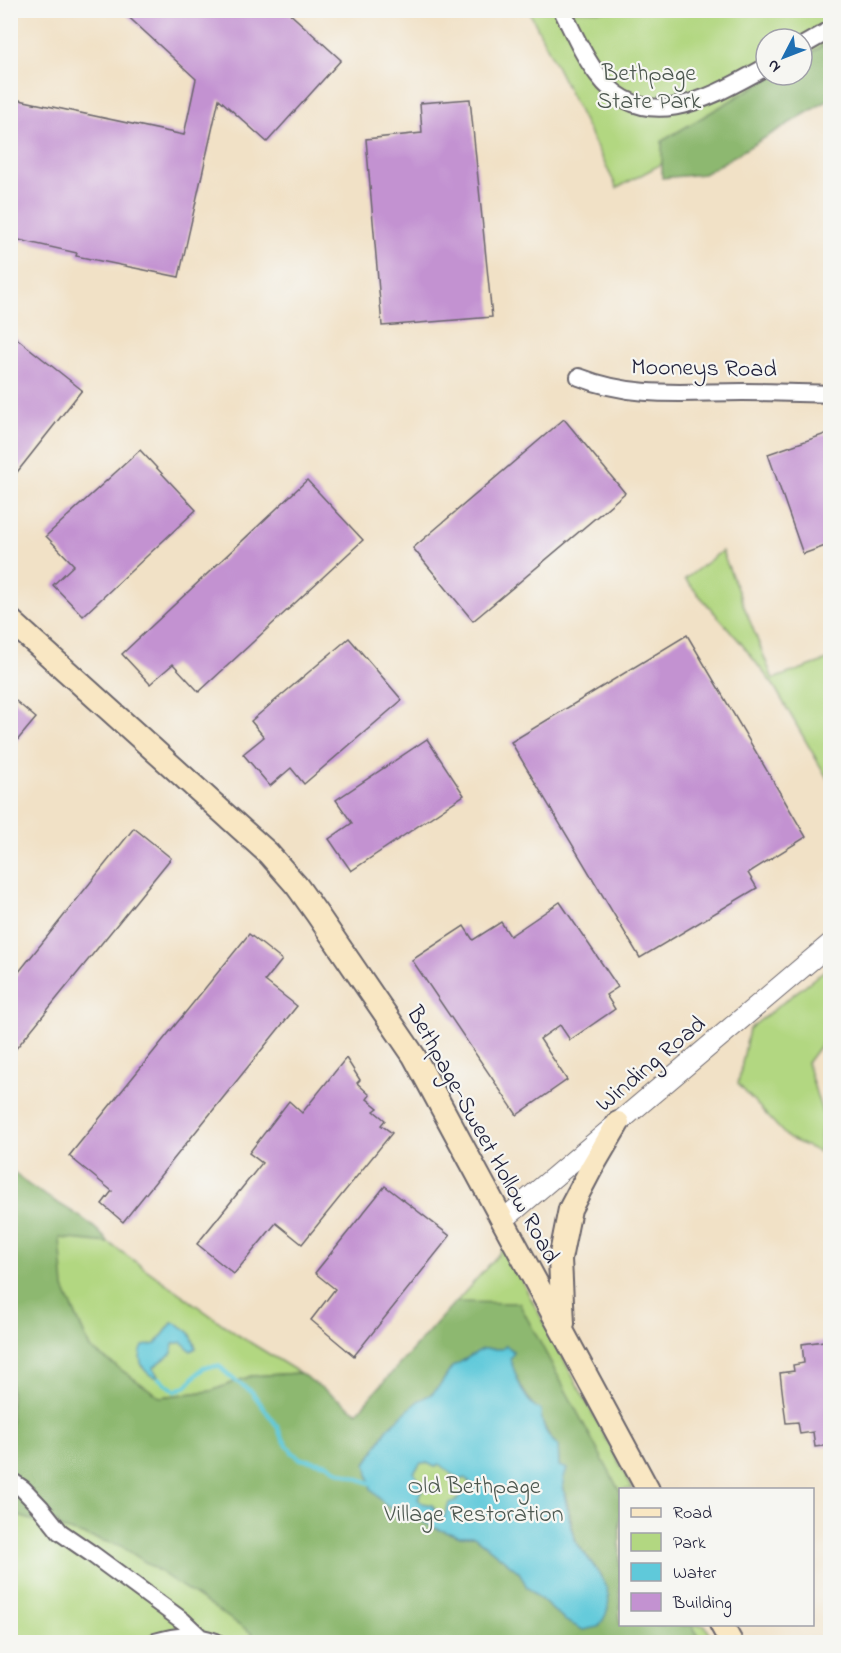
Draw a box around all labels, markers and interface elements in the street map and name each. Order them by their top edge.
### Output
north arrow [754,27,814,87]
text: N [762,54,787,78]
park label: Bethpage State Park [597,57,702,120]
street label: Mooneys Road [631,351,778,389]
street label: Bethpage-Sweet Hollow Road [396,999,568,1271]
street label: Winding Road [589,1008,715,1122]
park label: Old Bethpage Village Restoration [383,1470,564,1533]
legend [619,1488,814,1626]
text: Road [673,1501,712,1527]
text: Park [673,1531,706,1557]
text: Water [673,1561,717,1587]
text: Building [672,1591,732,1618]

